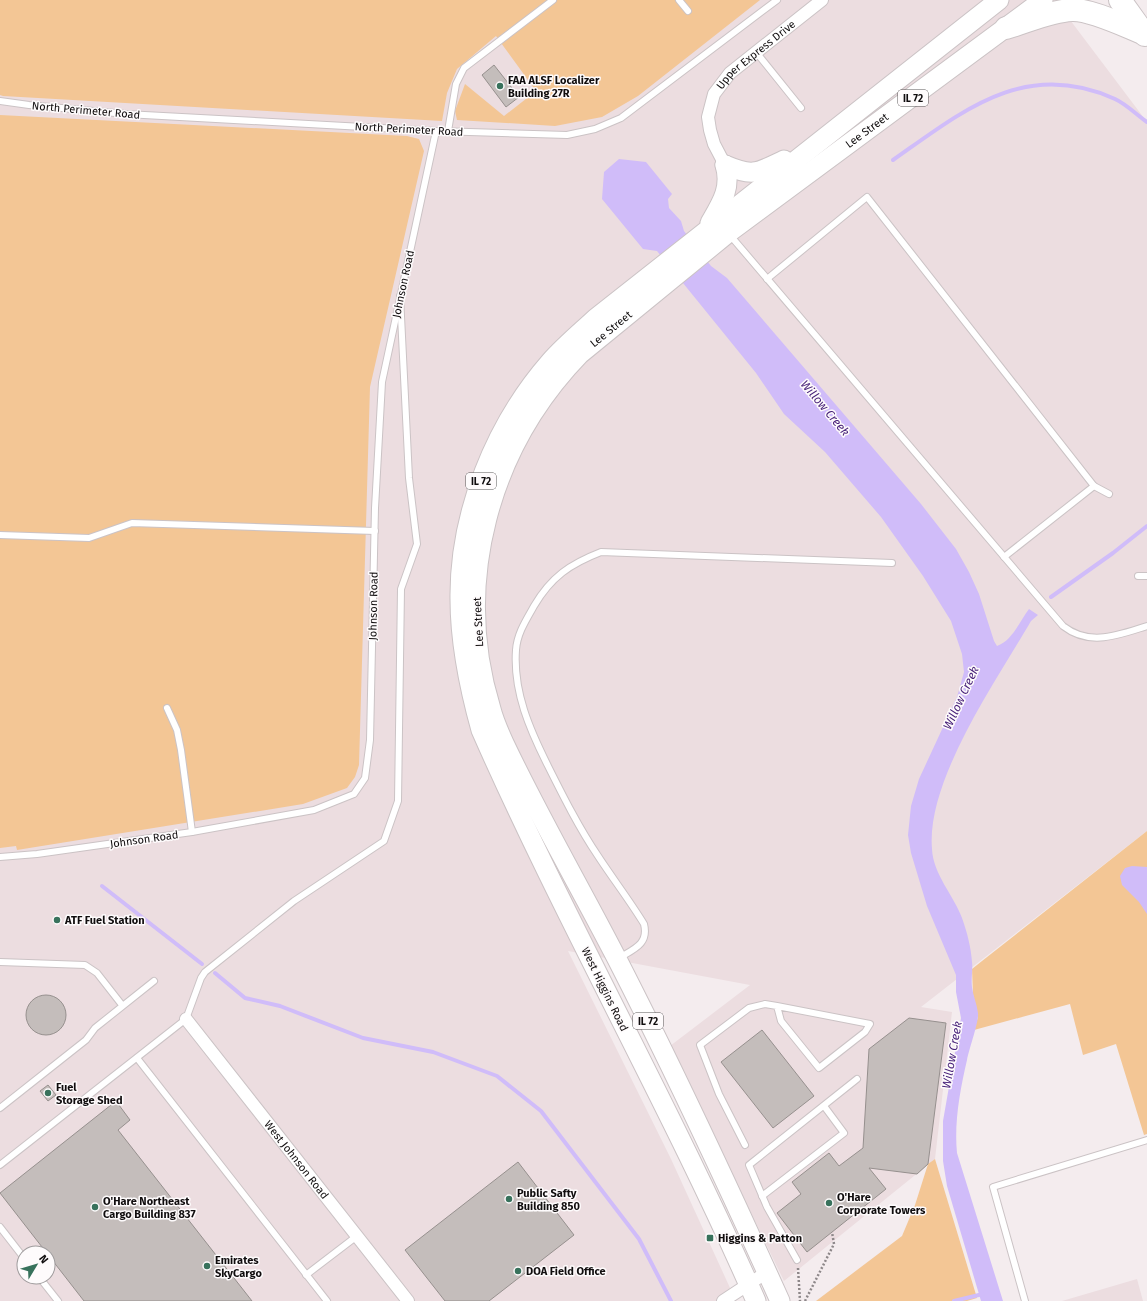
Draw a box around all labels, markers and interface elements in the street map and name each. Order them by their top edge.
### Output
street label: Upper Express Drive [714,18,798,92]
place label: FAA ALSF Localizer Building 27R [508,74,600,100]
marker: FAA ALSF Localizer Building 27R [495,81,505,91]
road number: IL 72 [898,90,928,106]
street label: North Perimeter Road [31,99,141,122]
street label: Lee Street [843,111,891,151]
street label: North Perimeter Road [354,120,464,139]
street label: Johnson Road [390,249,417,319]
street label: Lee Street [588,308,635,350]
water label: Willow Creek [798,377,853,439]
road number: IL 72 [466,473,496,489]
street label: Johnson Road [366,571,381,641]
street label: Lee Street [471,597,486,647]
water label: Willow Creek [940,664,982,732]
street label: Johnson Road [109,828,179,851]
place label: ATF Fuel Station [64,914,145,927]
marker: ATF Fuel Station [52,915,62,925]
street label: West Higgins Road [579,945,631,1033]
road number: IL 72 [633,1013,663,1029]
water label: Willow Creek [939,1020,965,1090]
place label: Fuel Storage Shed [56,1081,123,1107]
marker: Fuel Storage Shed [43,1088,53,1098]
street label: West Johnson Road [262,1118,331,1202]
place label: Public Safty Building 850 [517,1187,580,1213]
place label: O'Hare Corporate Towers [837,1191,926,1217]
marker: Public Safty Building 850 [504,1194,514,1204]
place label: O'Hare Northeast Cargo Building 837 [103,1195,196,1221]
marker: O'Hare Corporate Towers [824,1198,834,1208]
marker: O'Hare Northeast Cargo Building 837 [90,1202,100,1212]
place label: Higgins & Patton [718,1232,802,1245]
marker: Higgins & Patton [705,1233,715,1243]
north arrow [16,1245,56,1285]
text: N [36,1252,51,1266]
place label: Emirates SkyCargo [215,1254,262,1280]
marker: Emirates SkyCargo [202,1261,212,1271]
place label: DOA Field Office [526,1265,606,1278]
marker: DOA Field Office [513,1266,523,1276]

